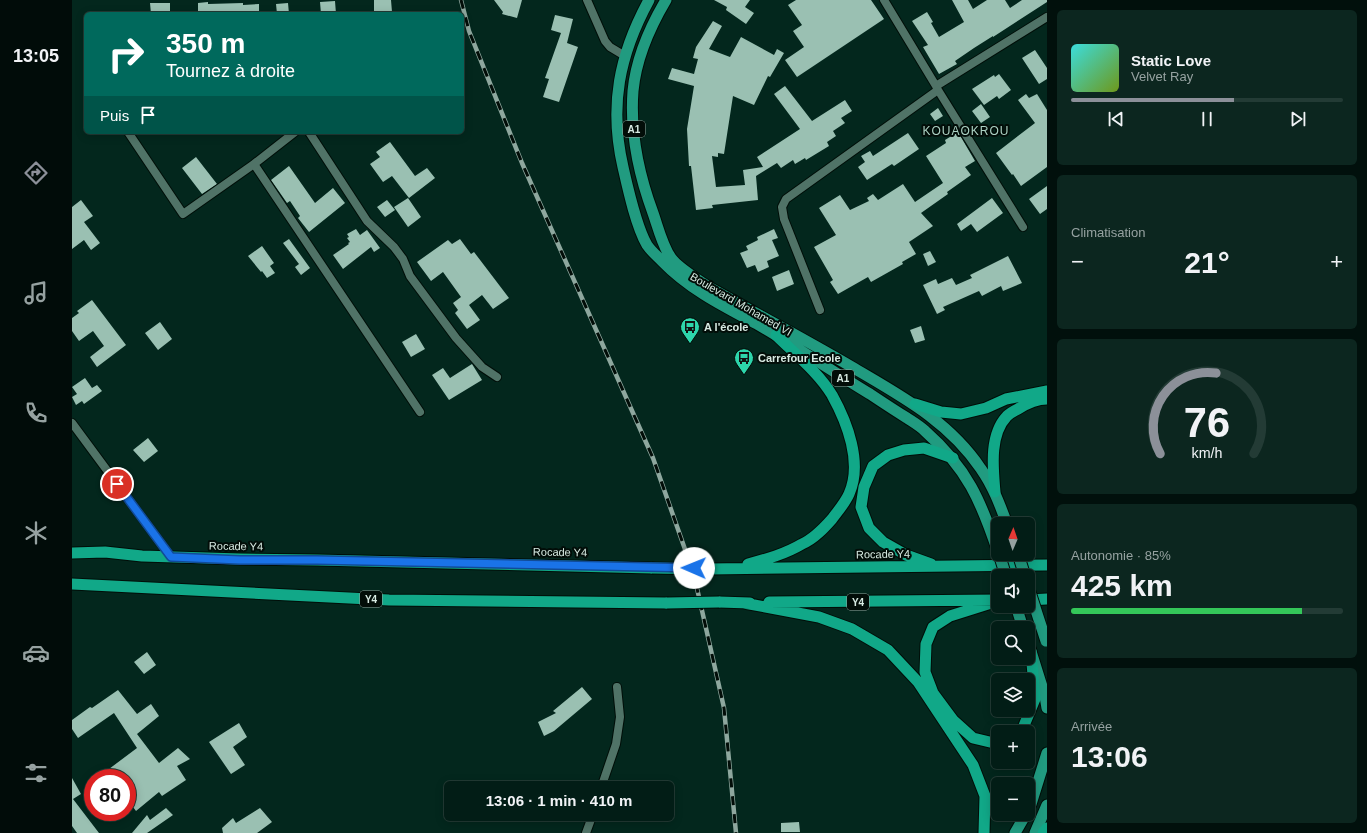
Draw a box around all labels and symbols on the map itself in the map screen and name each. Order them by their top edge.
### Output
road number: A1 [623,121,645,137]
district label: KOUAOKROU [922,124,1010,138]
street label: Boulevard Mohamed VI [688,270,794,338]
bus stop icon: A l'école [679,316,701,344]
place label: A l'école [704,321,748,333]
bus stop icon: Carrefour Ecole [733,347,755,375]
place label: Carrefour Ecole [758,352,841,364]
road number: A1 [832,370,854,386]
pin [100,467,134,501]
north arrow [991,517,1035,561]
street label: Rocade Y4 [209,540,263,552]
street label: Rocade Y4 [533,546,587,558]
position arrow [673,547,715,589]
street label: Rocade Y4 [856,548,910,560]
road number: Y4 [360,591,382,607]
road number: Y4 [847,594,869,610]
speed limit sign: 80 [84,769,136,821]

